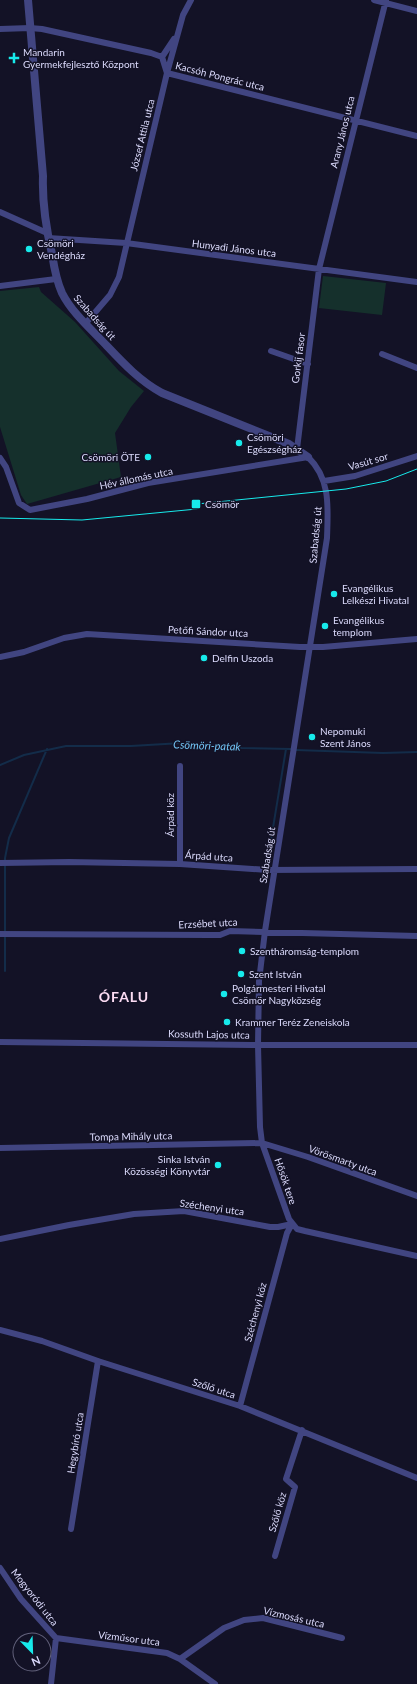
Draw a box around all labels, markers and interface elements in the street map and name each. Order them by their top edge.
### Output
place label: Mandarin Gyermekfejlesztő Központ [23,46,139,70]
marker: Mandarin Gyermekfejlesztő Központ [8,52,20,64]
street label: Kacsóh Pongrác utca [174,59,266,93]
street label: Arany János utca [327,95,357,169]
street label: József Attila utca [127,98,157,172]
place label: Csömöri Vendégház [37,237,86,261]
street label: Hunyadi János utca [191,237,277,259]
marker: Csömöri Vendégház [24,244,34,254]
street label: Szabadság út [71,292,119,343]
street label: Gorkij fasor [289,332,307,384]
place label: Csömöri Egészségház [247,431,302,455]
marker: Csömöri Egészségház [234,438,244,448]
street label: Vasút sor [347,450,390,472]
place label: Csömöri ÖTE [81,451,140,463]
marker: Csömöri ÖTE [143,452,153,462]
street label: Hév állomás utca [98,464,174,492]
marker: Csömör [190,498,202,510]
place label: Csömör [205,498,240,510]
street label: Szabadság út [307,506,324,564]
place label: Evangélikus Lelkészi Hivatal [342,582,409,606]
marker: Evangélikus Lelkészi Hivatal [329,589,339,599]
place label: Evangélikus templom [333,614,384,638]
marker: Evangélikus templom [320,621,330,631]
street label: Petőfi Sándor utca [168,623,249,639]
place label: Delfin Uszoda [212,652,273,664]
marker: Delfin Uszoda [199,653,209,663]
place label: Nepomuki Szent János [320,725,371,749]
marker: Nepomuki Szent János [307,732,317,742]
water label: Csömöri-patak [173,737,242,753]
street label: Árpád köz [164,793,176,837]
street label: Szabadság út [257,825,277,884]
street label: Árpád utca [185,848,233,864]
street label: Erzsébet utca [178,915,238,931]
place label: Szentháromság-templom [250,945,359,957]
marker: Szentháromság-templom [237,946,247,956]
place label: Szent István [249,968,302,980]
marker: Szent István [236,969,246,979]
place label: Polgármesteri Hivatal Csömör Nagyközség [232,982,326,1006]
district label: ÓFALU [99,988,149,1005]
marker: Polgármesteri Hivatal Csömör Nagyközség [219,989,229,999]
place label: Krammer Teréz Zeneiskola [235,1016,350,1028]
marker: Krammer Teréz Zeneiskola [222,1017,232,1027]
street label: Kossuth Lajos utca [168,1027,250,1041]
street label: Tompa Mihály utca [90,1129,172,1143]
street label: Vörösmarty utca [307,1142,379,1178]
place label: Sinka István Közösségi Könyvtár [124,1153,210,1177]
street label: Hősök tere [272,1156,300,1206]
marker: Sinka István Közösségi Könyvtár [213,1160,223,1170]
street label: Széchenyi utca [179,1197,245,1217]
street label: Széchenyi köz [241,1281,269,1343]
street label: Szőlő utca [191,1375,237,1401]
street label: Hegybíró utca [64,1412,86,1474]
street label: Szőlő köz [266,1490,289,1533]
street label: Mogyoródi utca [9,1566,61,1628]
street label: Vízmosás utca [262,1604,326,1630]
street label: Vízműsor utca [97,1628,161,1648]
north arrow [12,1632,52,1672]
text: N [30,1654,43,1669]

